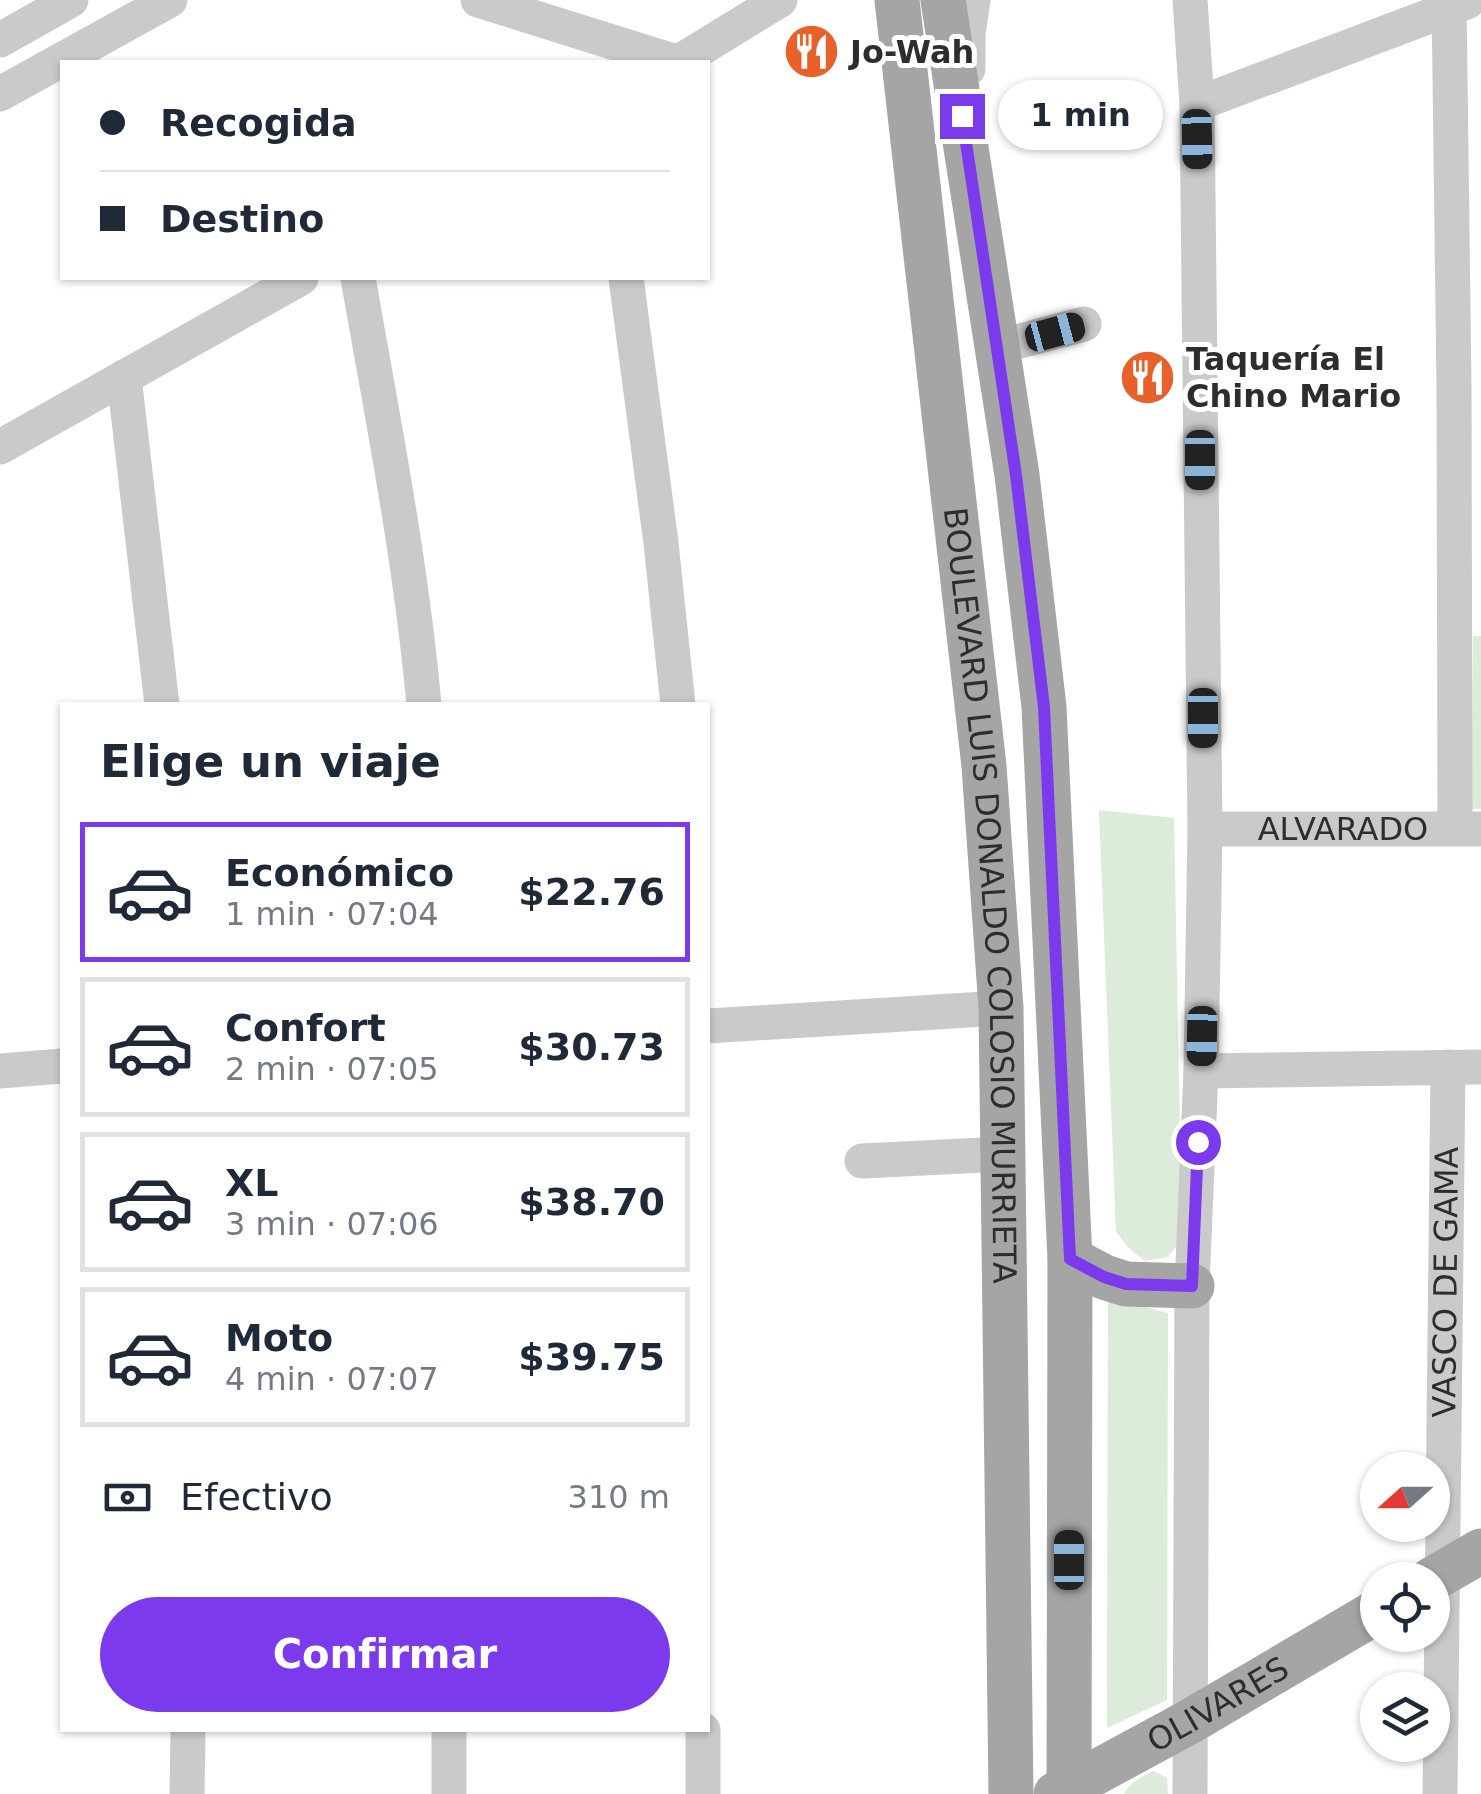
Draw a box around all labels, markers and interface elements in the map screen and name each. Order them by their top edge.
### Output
restaurant icon: Jo-Wah [781,22,841,82]
place label: Jo-Wah [848,33,974,71]
callout: 1 min [997,81,1162,151]
route end [940,94,985,139]
text: 1 min [1030,96,1131,134]
text: Recogida [160,101,357,145]
car [1181,109,1213,169]
text: Destino [160,197,324,241]
car [1022,310,1088,354]
place label: Taquería El Chino Mario [1186,340,1401,415]
restaurant icon: Taquería El Chino Mario [1117,347,1177,407]
car [1185,430,1215,490]
street label: BOULEVARD LUIS DONALDO COLOSIO MURRIETA [936,505,1024,1284]
car [1188,688,1218,748]
text: Elige un viaje [100,735,441,788]
street label: ALVARADO [1258,810,1428,848]
icon: car [105,847,195,937]
text: Económico [225,851,454,895]
text: $22.76 [518,870,665,914]
text: 1 min · 07:04 [225,895,439,933]
icon: car [105,1002,195,1092]
text: Confort [225,1006,386,1050]
car [1186,1006,1218,1066]
text: $30.73 [518,1025,665,1069]
text: 2 min · 07:05 [225,1050,439,1088]
route start [1176,1120,1221,1165]
street label: VASCO DE GAMA [1425,1146,1466,1418]
icon: car [105,1157,195,1247]
text: XL [225,1161,279,1205]
text: $38.70 [518,1180,665,1224]
text: 3 min · 07:06 [225,1205,439,1243]
icon: car [105,1312,195,1402]
text: Moto [225,1316,333,1360]
text: $39.75 [518,1335,665,1379]
text: 4 min · 07:07 [225,1360,439,1398]
north arrow [1360,1452,1450,1542]
map controls [1360,1452,1450,1762]
icon: cash [100,1470,155,1525]
text: Efectivo [180,1475,333,1519]
text: 310 m [568,1478,670,1516]
car [1054,1530,1084,1590]
button: locate [1360,1562,1450,1652]
button: Confirmar [100,1597,670,1712]
street label: OLIVARES [1141,1649,1295,1760]
button: layers [1360,1672,1450,1762]

